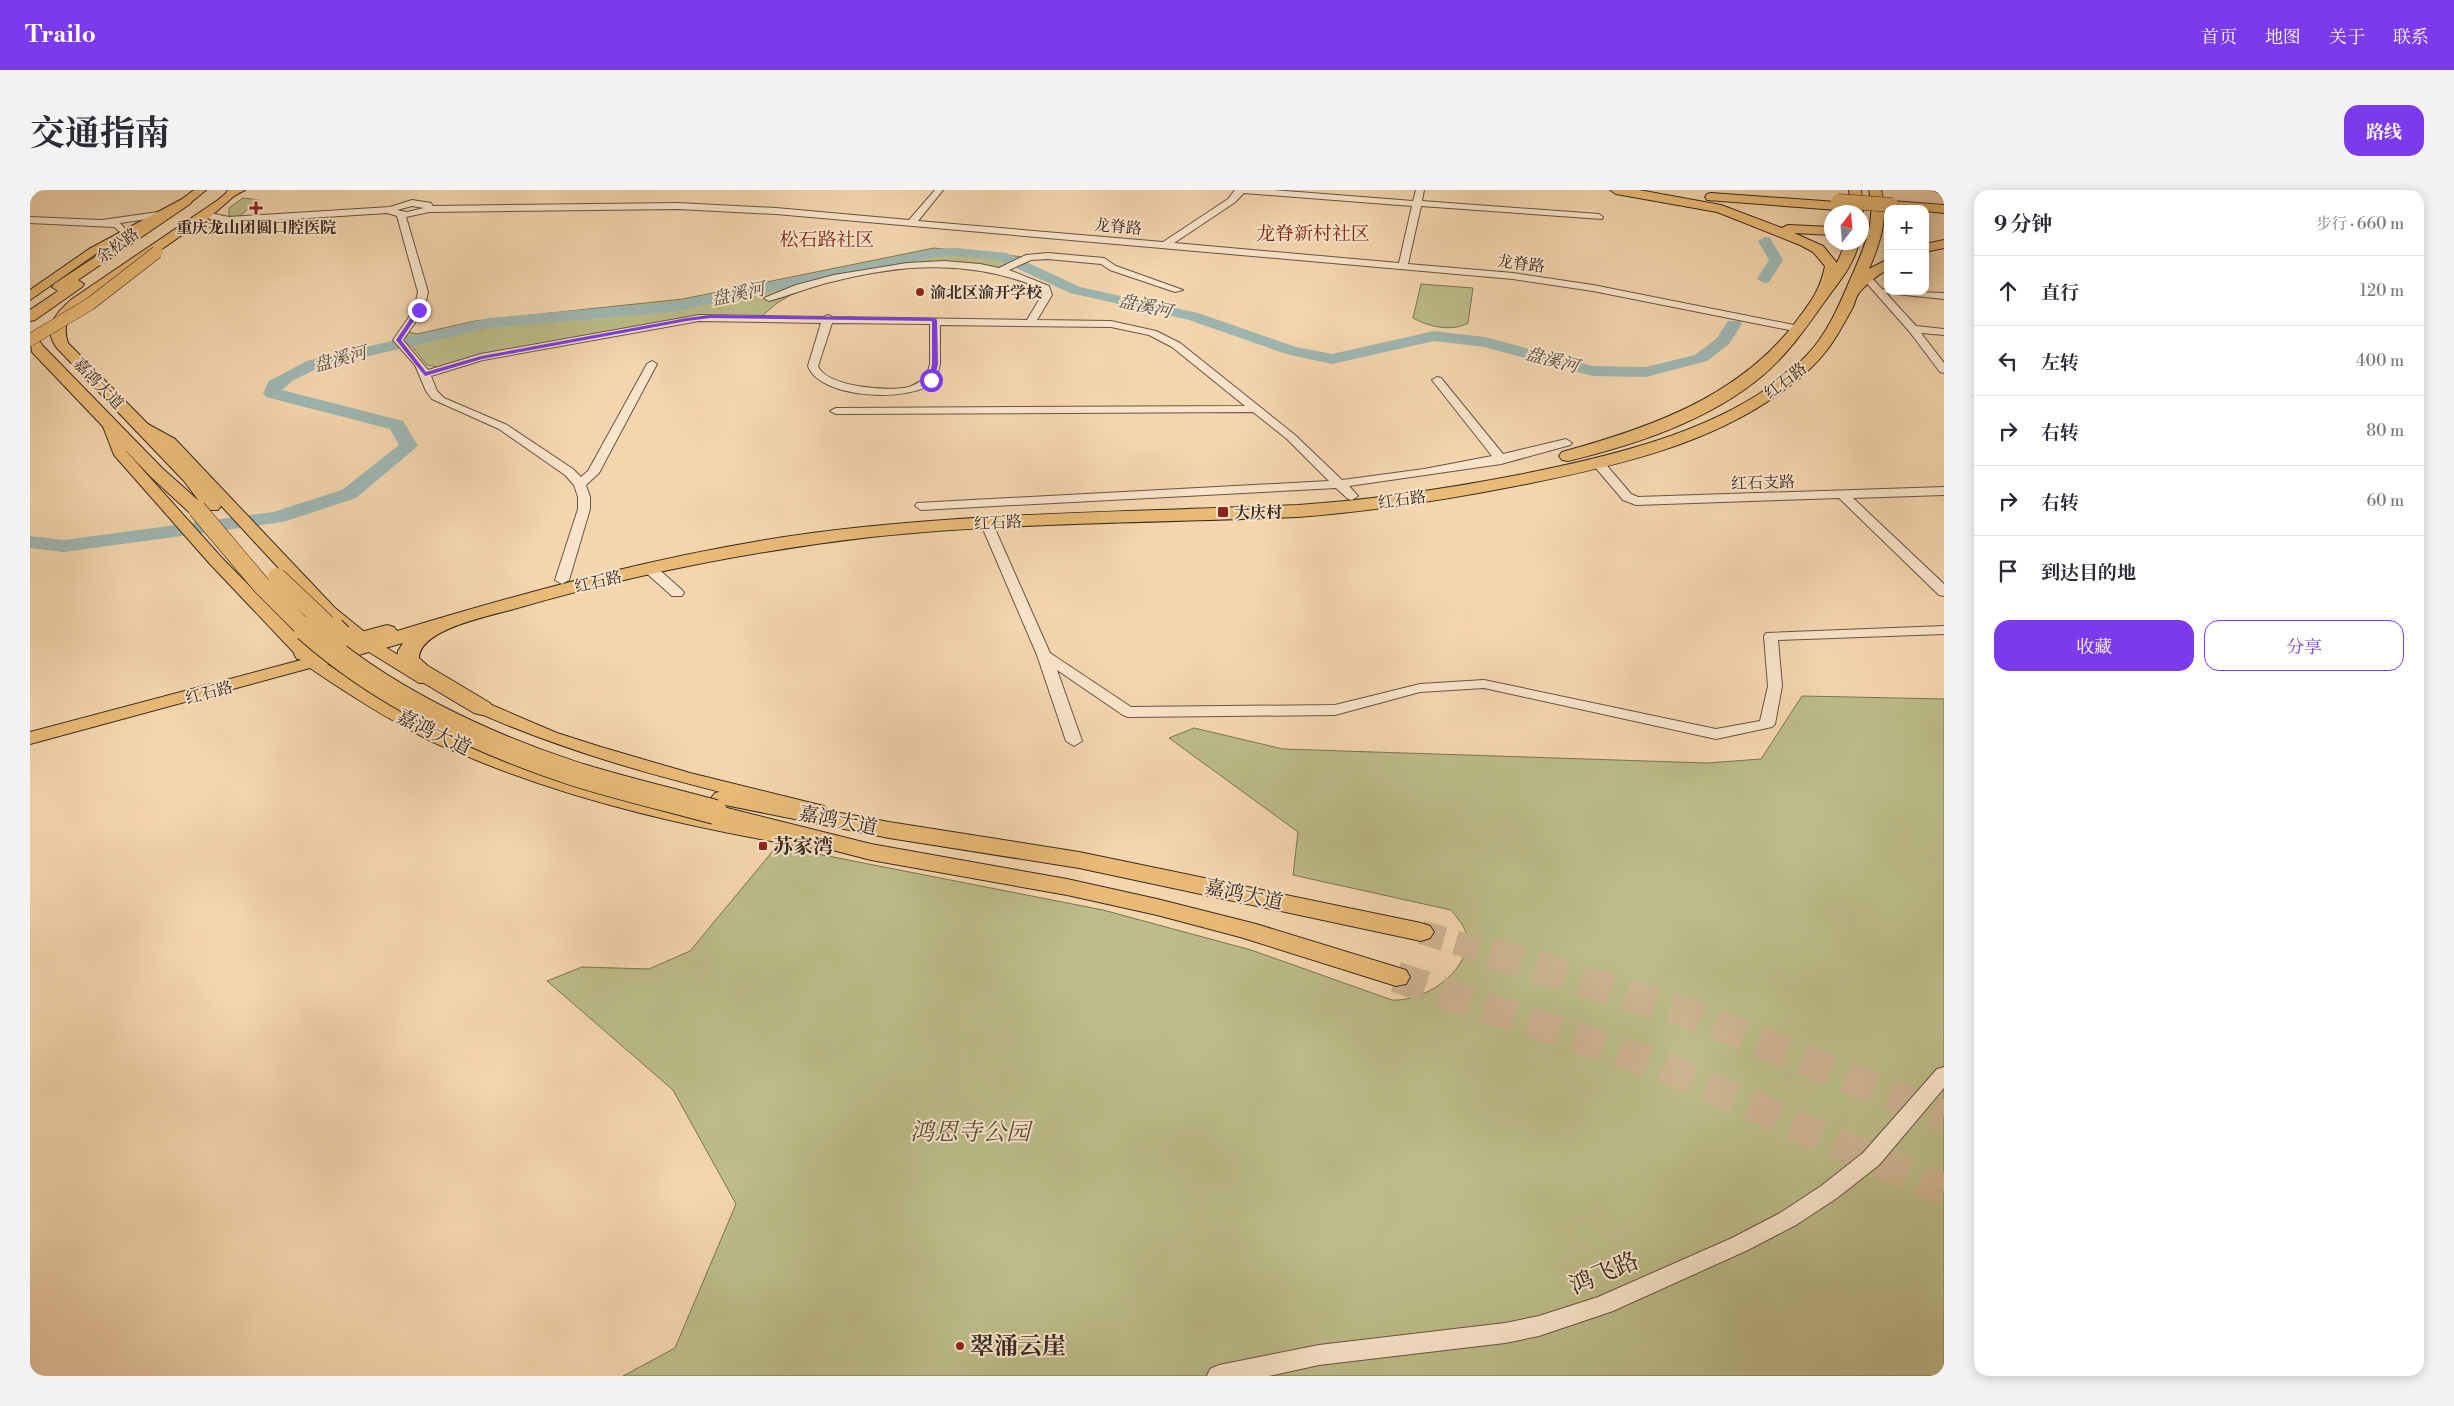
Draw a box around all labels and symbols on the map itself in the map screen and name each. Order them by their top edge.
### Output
marker: 重庆龙山团圆口腔医院 [249,201,263,215]
north arrow [1824,205,1869,250]
street label: 龙脊路 [1093,215,1143,239]
place label: 重庆龙山团圆口腔医院 [176,218,336,238]
district label: 龙脊新村社区 [1256,222,1370,246]
street label: 余松路 [92,224,143,268]
district label: 松石路社区 [779,228,875,252]
street label: 龙脊路 [1496,251,1546,277]
water label: 盘溪河 [709,277,770,311]
place label: 渝北区渝开学校 [930,283,1042,303]
marker: 渝北区渝开学校 [914,286,926,298]
water label: 盘溪河 [1116,289,1177,324]
route end [408,299,431,322]
water label: 盘溪河 [311,341,372,378]
water label: 盘溪河 [1523,342,1584,379]
street label: 嘉鸿大道 [69,354,128,414]
street label: 红石路 [1760,358,1811,403]
route start [920,369,943,392]
street label: 红石支路 [1731,472,1795,494]
street label: 红石路 [1377,487,1427,513]
place label: 大庆村 [1234,503,1282,523]
marker: 大庆村 [1216,505,1230,519]
street label: 红石路 [974,512,1023,534]
street label: 红石路 [573,567,624,597]
street label: 红石路 [183,677,235,709]
street label: 嘉鸿大道 [392,705,475,762]
street label: 嘉鸿大道 [796,802,879,841]
place label: 苏家湾 [773,835,833,860]
marker: 苏家湾 [757,840,769,852]
street label: 嘉鸿大道 [1202,875,1285,916]
park label: 鸿恩寺公园 [910,1118,1034,1148]
street label: 鸿飞路 [1565,1246,1643,1302]
place label: 翠涌云崖 [970,1332,1066,1362]
marker: 翠涌云崖 [954,1340,966,1352]

